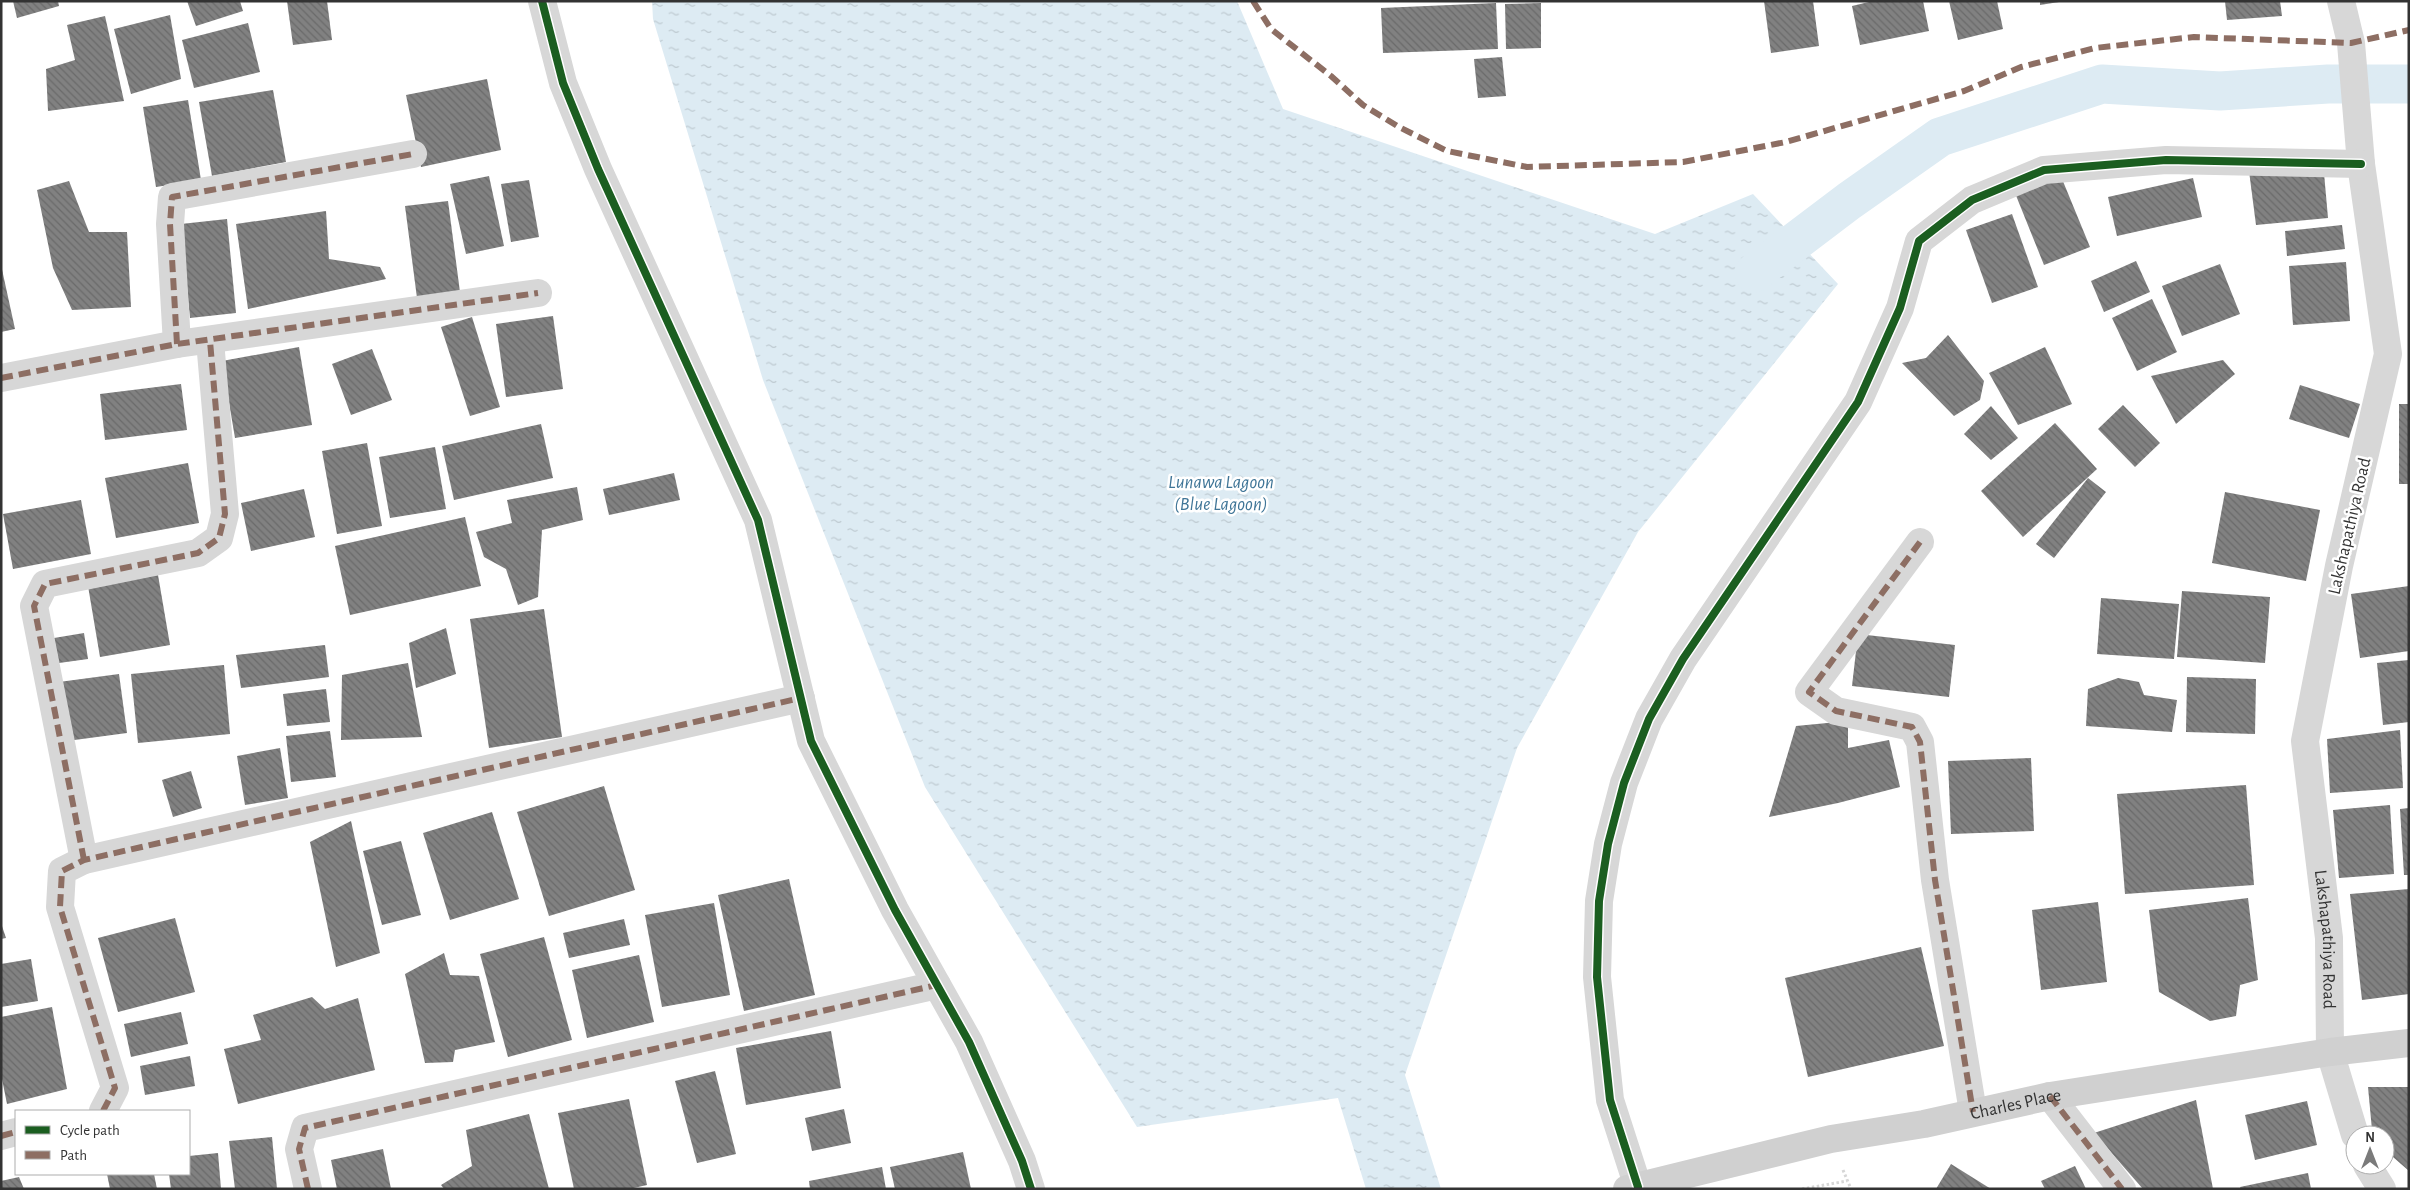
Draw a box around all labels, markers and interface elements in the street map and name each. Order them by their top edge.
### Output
street label: Lakshapathiya Road [2325,456,2374,596]
water label: Lunawa Lagoon (Blue Lagoon) [1168,473,1274,514]
street label: Lakshapathiya Road [2311,869,2338,1009]
street label: Charles Place [1969,1086,2062,1123]
legend [15,1110,190,1175]
text: Cycle path [60,1123,120,1138]
north arrow [2345,1125,2395,1175]
text: N [2365,1131,2375,1145]
text: Path [60,1148,87,1163]

